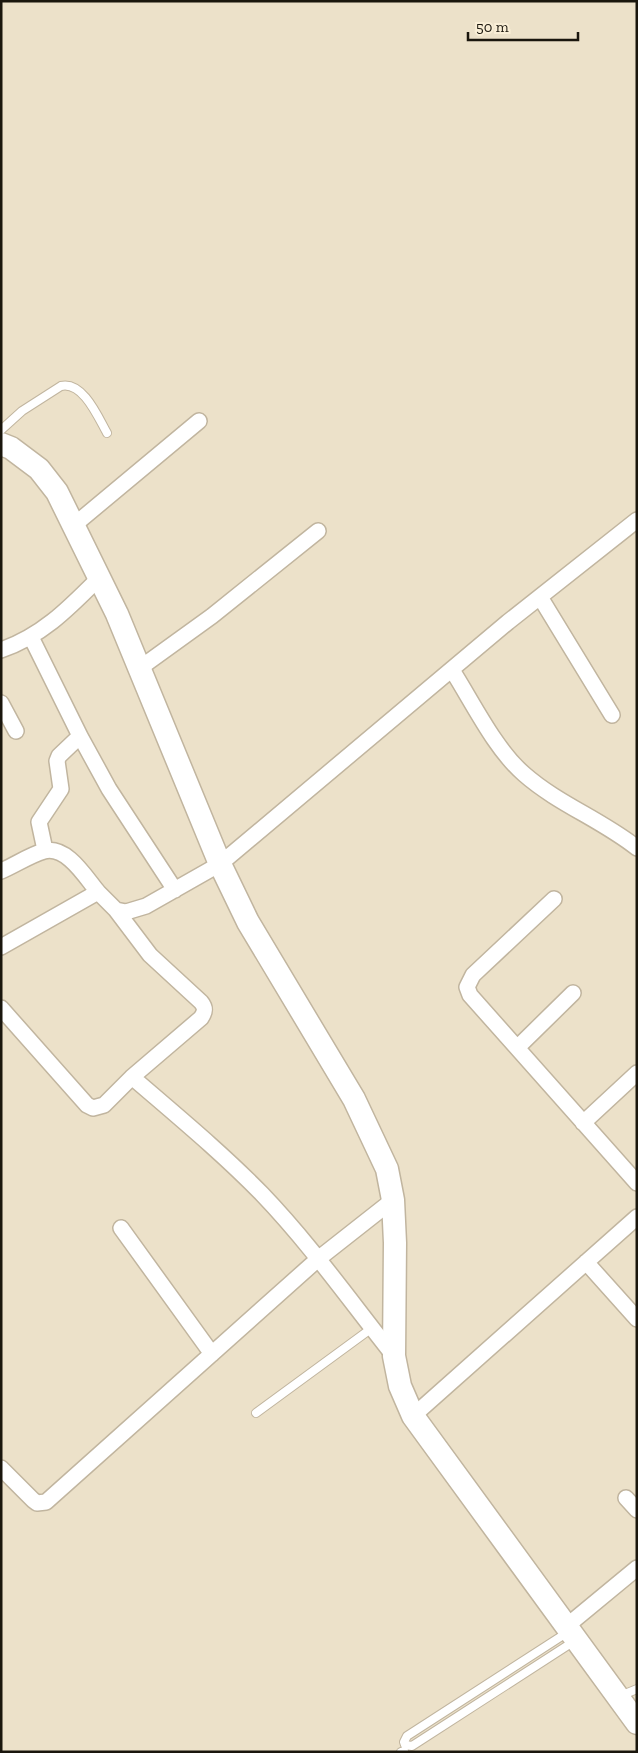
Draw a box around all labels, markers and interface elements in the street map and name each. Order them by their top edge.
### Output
scale bar [468,10,578,42]
text: 50 m [476,18,509,36]

